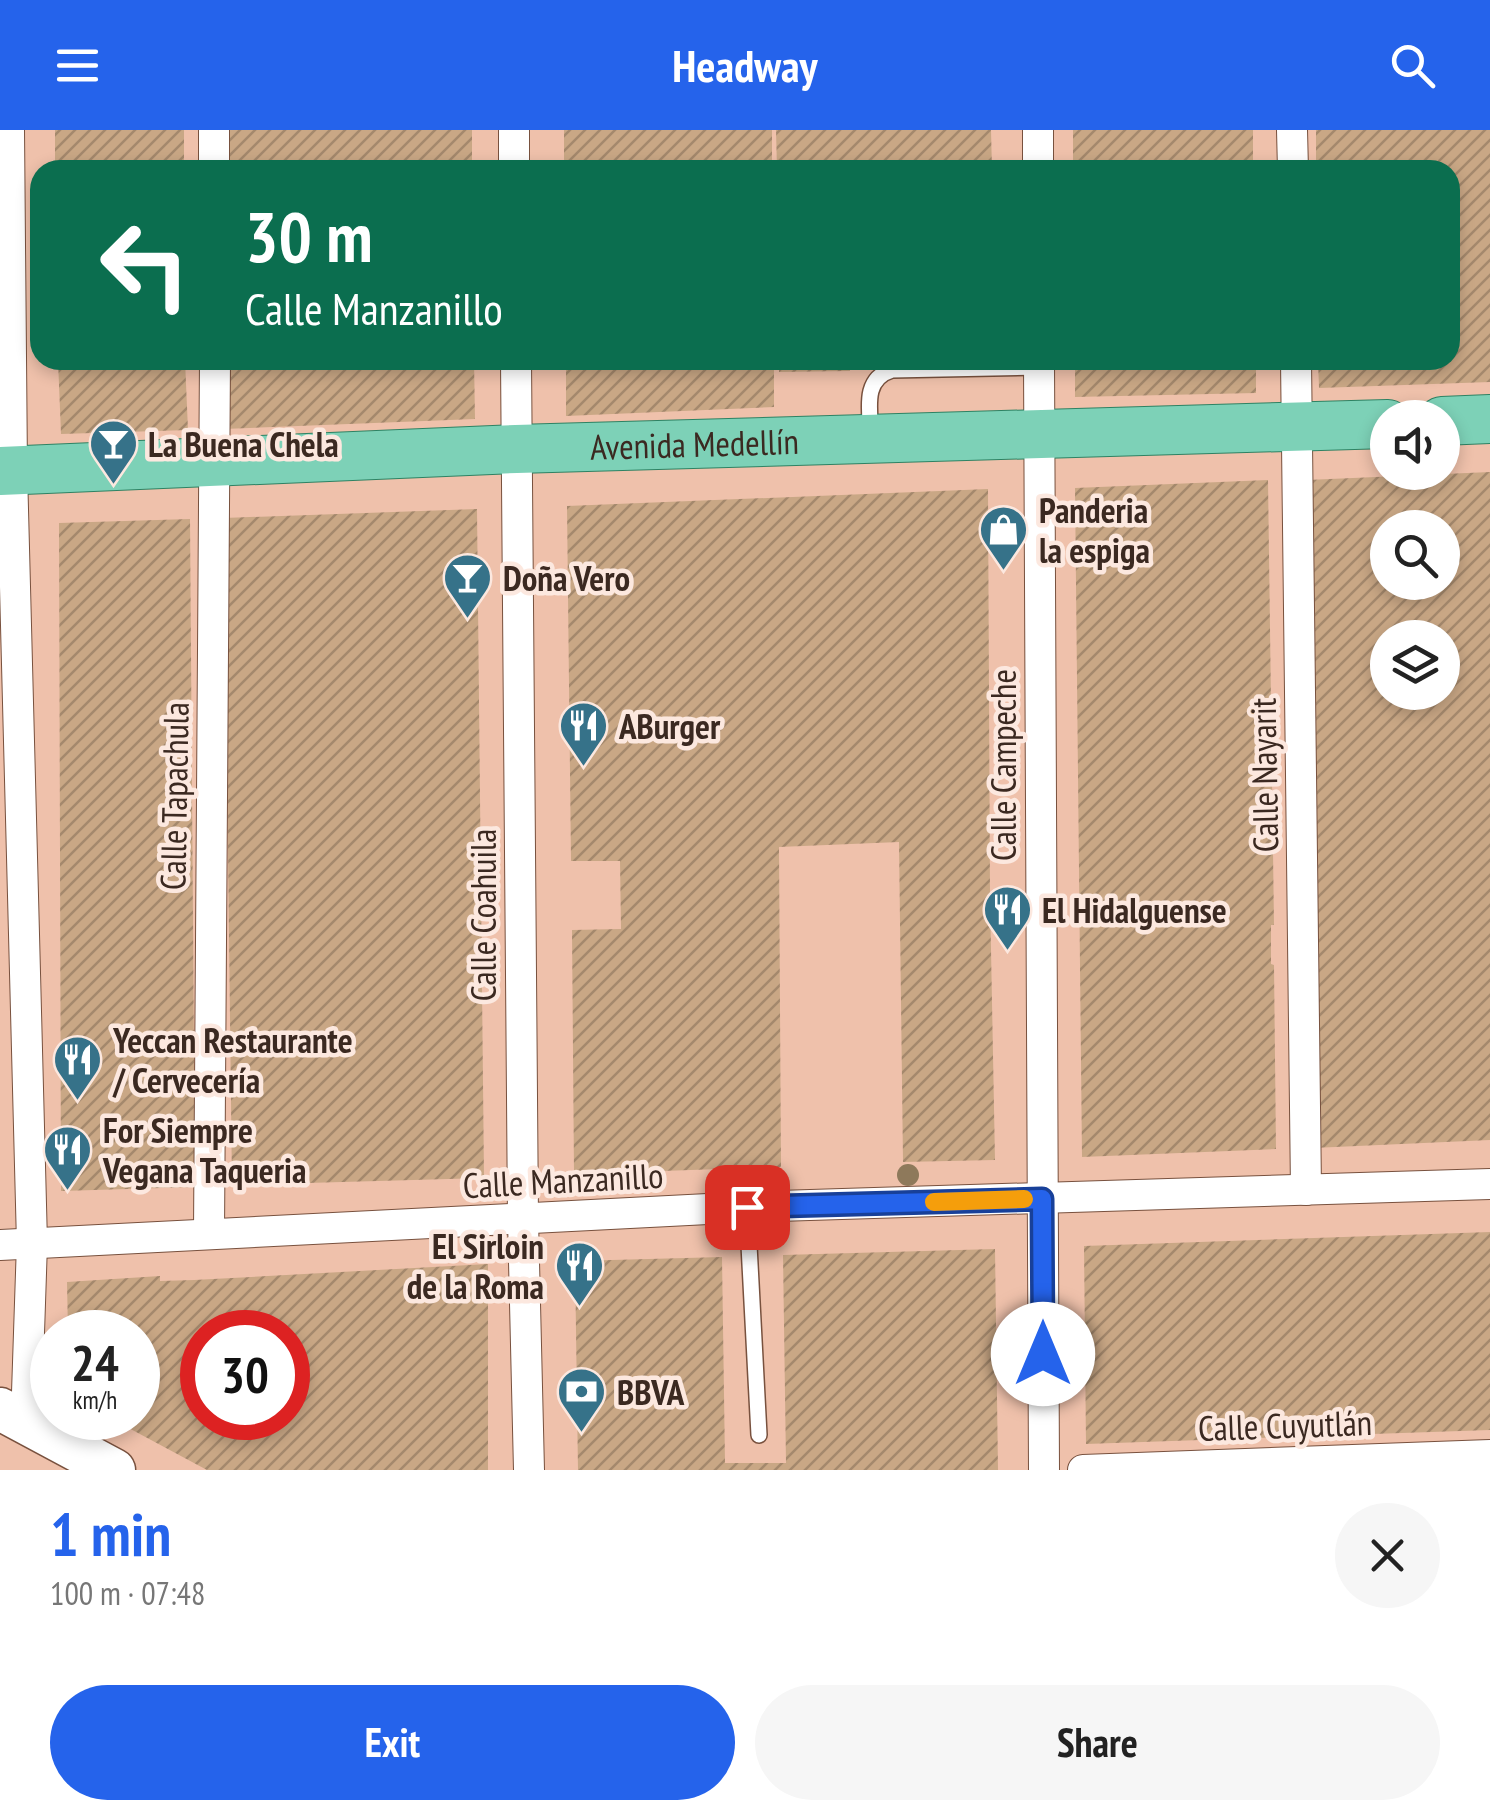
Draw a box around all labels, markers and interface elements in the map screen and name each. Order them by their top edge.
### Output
text: Headway [672,36,818,94]
icon: menu [50,38,105,93]
icon: search [1385,38,1440,93]
text: 30 m [245,191,373,281]
icon: left [80,200,210,330]
text: Calle Manzanillo [245,279,503,337]
map controls [1370,400,1460,710]
button: sound [1370,400,1460,490]
bar icon: La Buena Chela [87,418,139,486]
street label: Avenida Medellín [589,418,799,470]
place label: La Buena Chela [148,421,339,467]
place label: Panderia la espiga [1039,487,1150,573]
shop icon: Panderia la espiga [978,504,1030,572]
button: search [1370,510,1460,600]
bar icon: Doña Vero [442,552,494,620]
place label: Doña Vero [503,555,630,601]
button: layers [1370,620,1460,710]
street label: Calle Campeche [980,669,1026,861]
street label: Calle Nayarit [1240,697,1288,853]
restaurant icon: ABurger [558,700,610,768]
street label: Calle Tapachula [149,702,199,890]
place label: ABurger [618,703,721,749]
street label: Calle Coahuila [460,829,506,1001]
restaurant icon: El Hidalguense [981,884,1033,952]
place label: El Hidalguense [1042,887,1227,933]
place label: Yeccan Restaurante / Cervecería [112,1017,353,1103]
restaurant icon: Yeccan Restaurante / Cervecería [52,1034,104,1102]
place label: For Siempre Vegana Taqueria [102,1107,306,1193]
restaurant icon: For Siempre Vegana Taqueria [42,1124,94,1192]
street label: Calle Manzanillo [462,1152,664,1208]
pin [705,1165,790,1250]
icon: arrive [720,1180,775,1235]
place label: El Sirloin de la Roma [407,1223,544,1309]
restaurant icon: El Sirloin de la Roma [553,1240,605,1308]
position arrow [991,1302,1095,1406]
speed limit sign: 30 [180,1310,310,1440]
text: 24 [71,1330,119,1395]
bank icon: BBVA [556,1366,608,1434]
place label: BBVA [617,1369,685,1415]
text: km/h [73,1384,117,1416]
street label: Calle Cuyutlán [1197,1399,1373,1451]
text: 1 min [50,1495,171,1573]
button: close [1335,1503,1440,1608]
text: 100 m · 07:48 [50,1572,205,1614]
button: Exit [50,1685,735,1800]
button: Share [755,1685,1440,1800]

